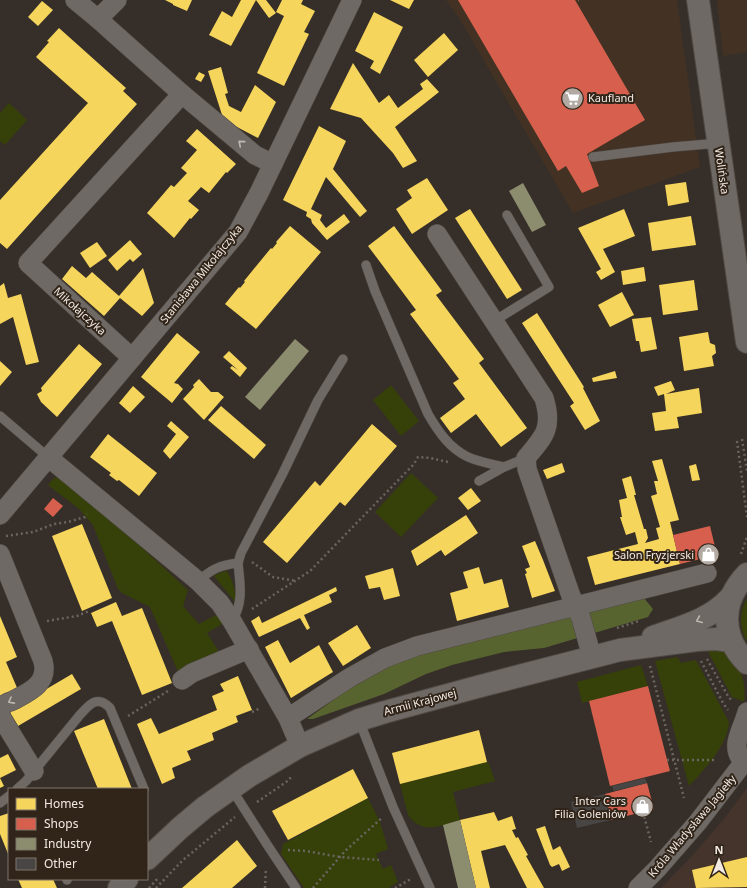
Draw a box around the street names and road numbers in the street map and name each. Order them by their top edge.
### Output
street label: Wolińska [712,147,733,195]
street label: Stanisława Mikołajczyka [156,221,245,326]
street label: Mikołajczyka [51,283,110,338]
street label: Armii Krajowej [382,685,458,718]
street label: Króla Władysława Jagiełły [644,771,739,880]

